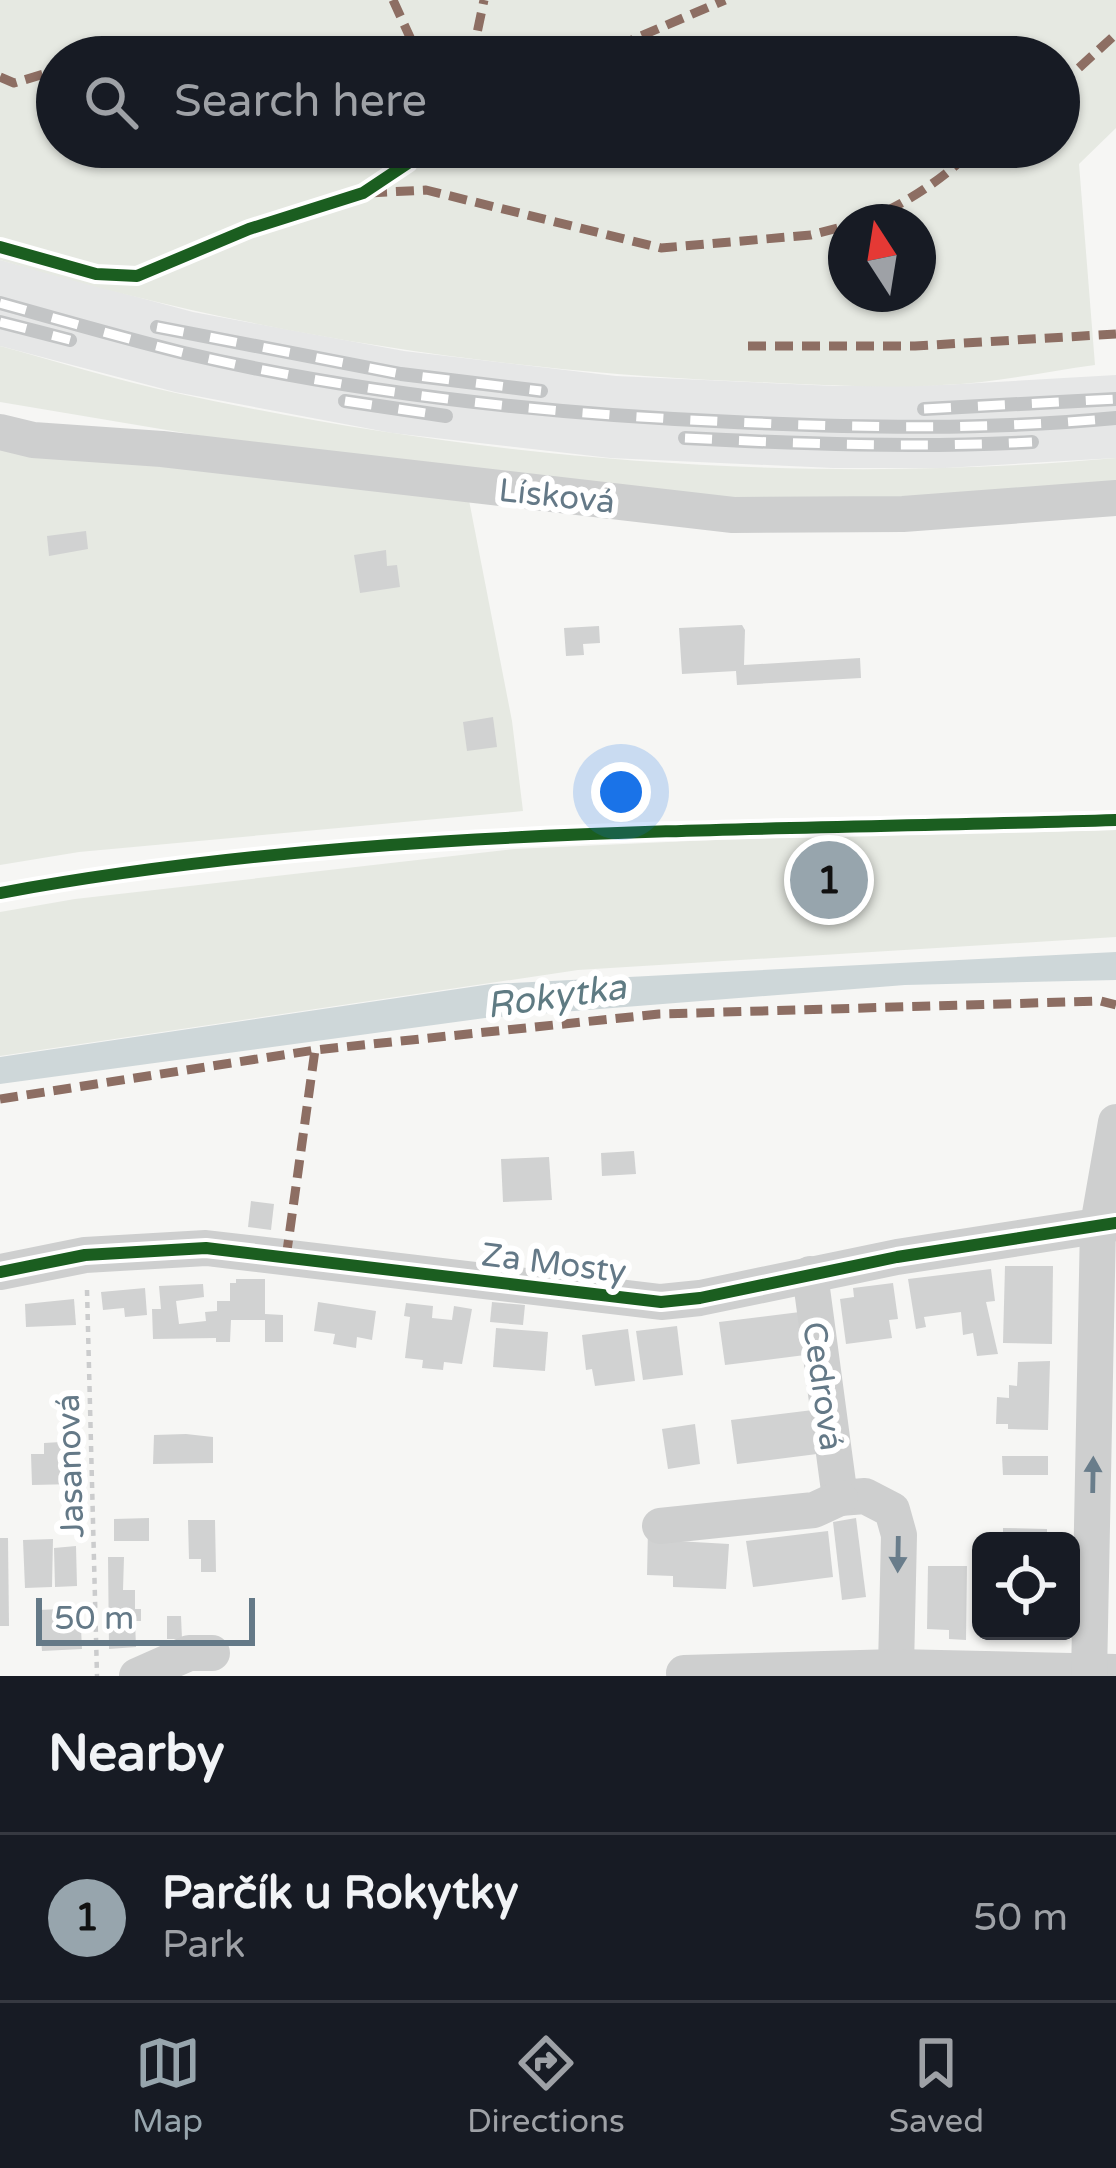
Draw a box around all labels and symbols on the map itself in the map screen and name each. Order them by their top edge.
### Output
north arrow [828,204,936,312]
street label: Lísková [497,471,617,522]
your location [591,762,651,822]
pin: 1 [790,835,868,925]
water label: Rokytka [484,965,630,1028]
street label: Za Mosty [479,1235,628,1292]
street label: Cedrová [794,1319,851,1453]
street label: Jasanová [48,1393,93,1539]
one-way arrow [1083,1455,1103,1493]
one-way arrow [889,1536,908,1574]
scale bar [36,1592,255,1645]

